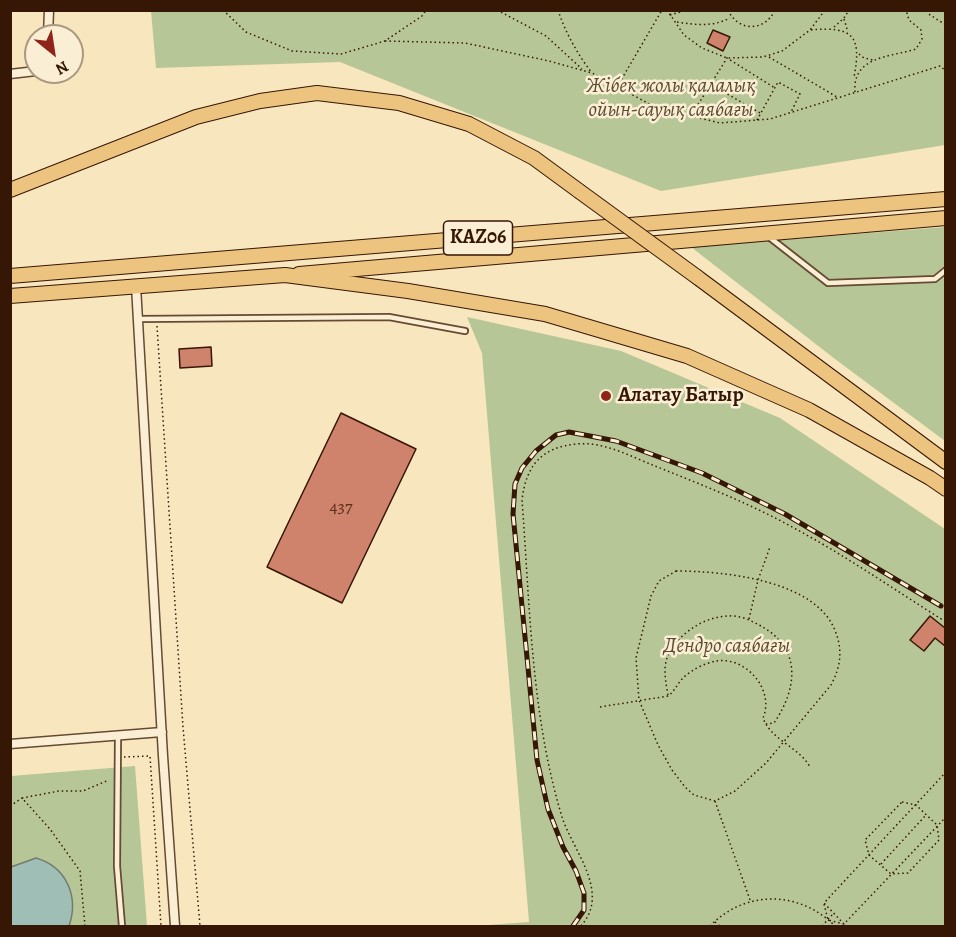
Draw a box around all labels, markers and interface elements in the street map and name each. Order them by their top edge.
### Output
north arrow [24,24,84,84]
text: N [51,55,73,80]
park label: Жібек жолы қалалық ойын-сауық саябағы [586,74,756,124]
road number: KАZ06 [444,221,512,255]
place label: Алатау Батыр [618,383,744,409]
marker: Алатау Батыр [599,389,613,403]
house number: 437 [329,497,353,519]
park label: Дендро саябағы [664,634,790,660]

